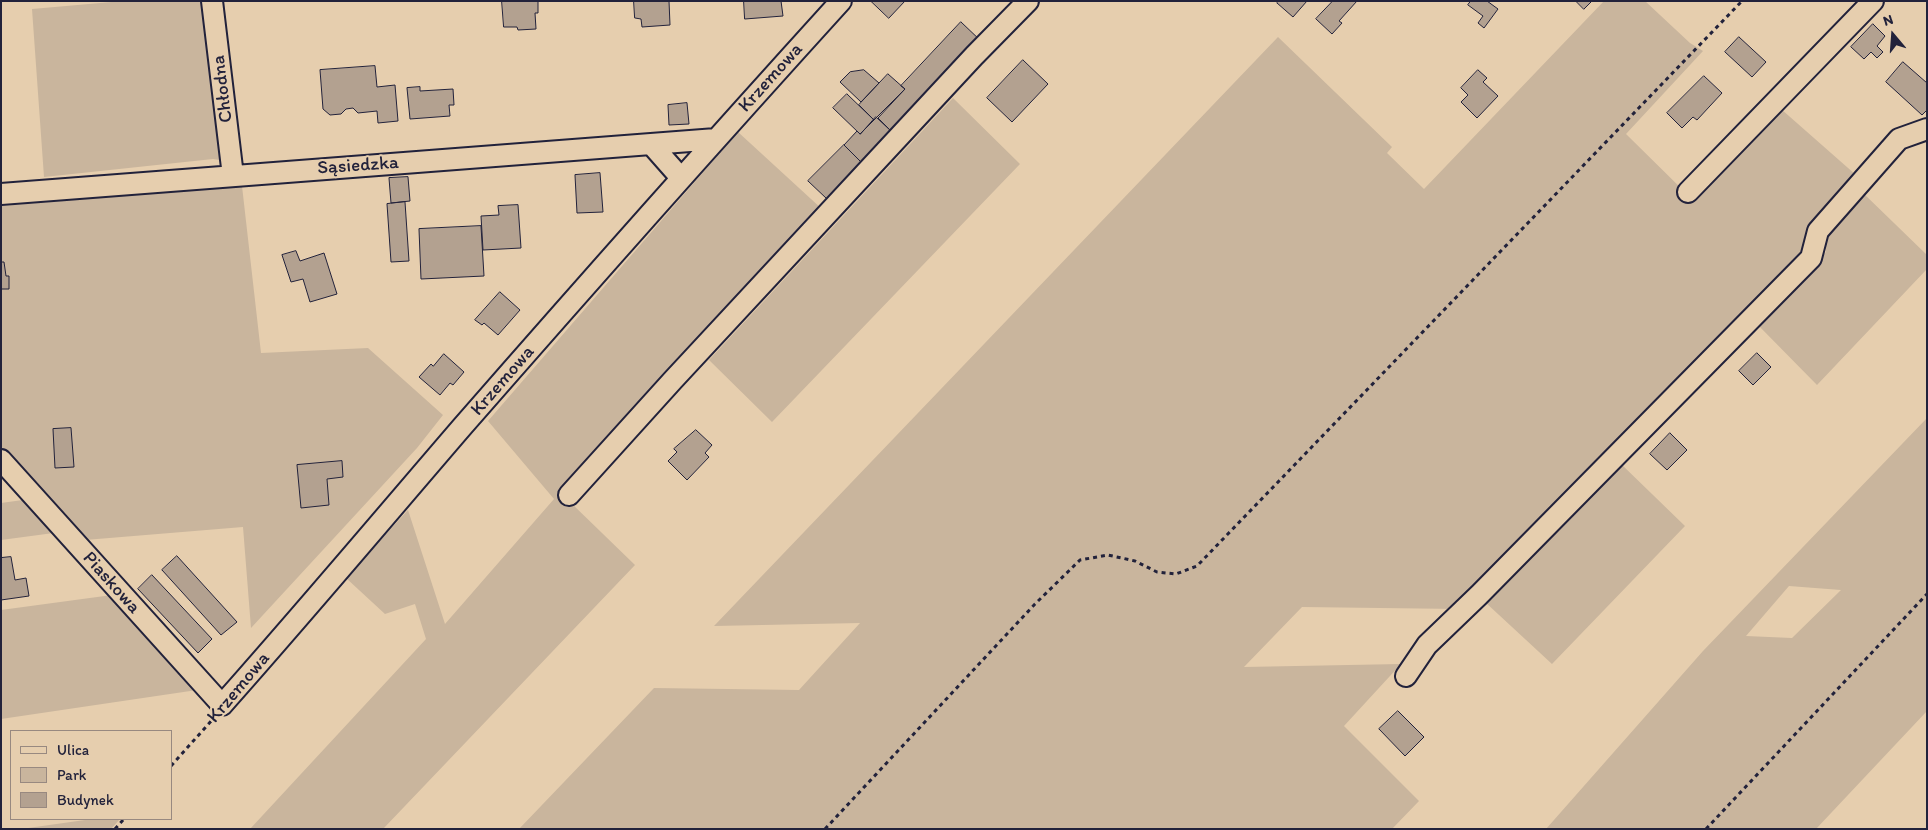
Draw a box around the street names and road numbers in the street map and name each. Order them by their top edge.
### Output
street label: Krzemowa [734,39,808,117]
street label: Chłodna [208,54,238,124]
street label: Sąsiedzka [317,152,399,180]
street label: Krzemowa [466,341,540,421]
street label: Piaskowa [77,547,145,619]
street label: Krzemowa [203,648,275,728]

